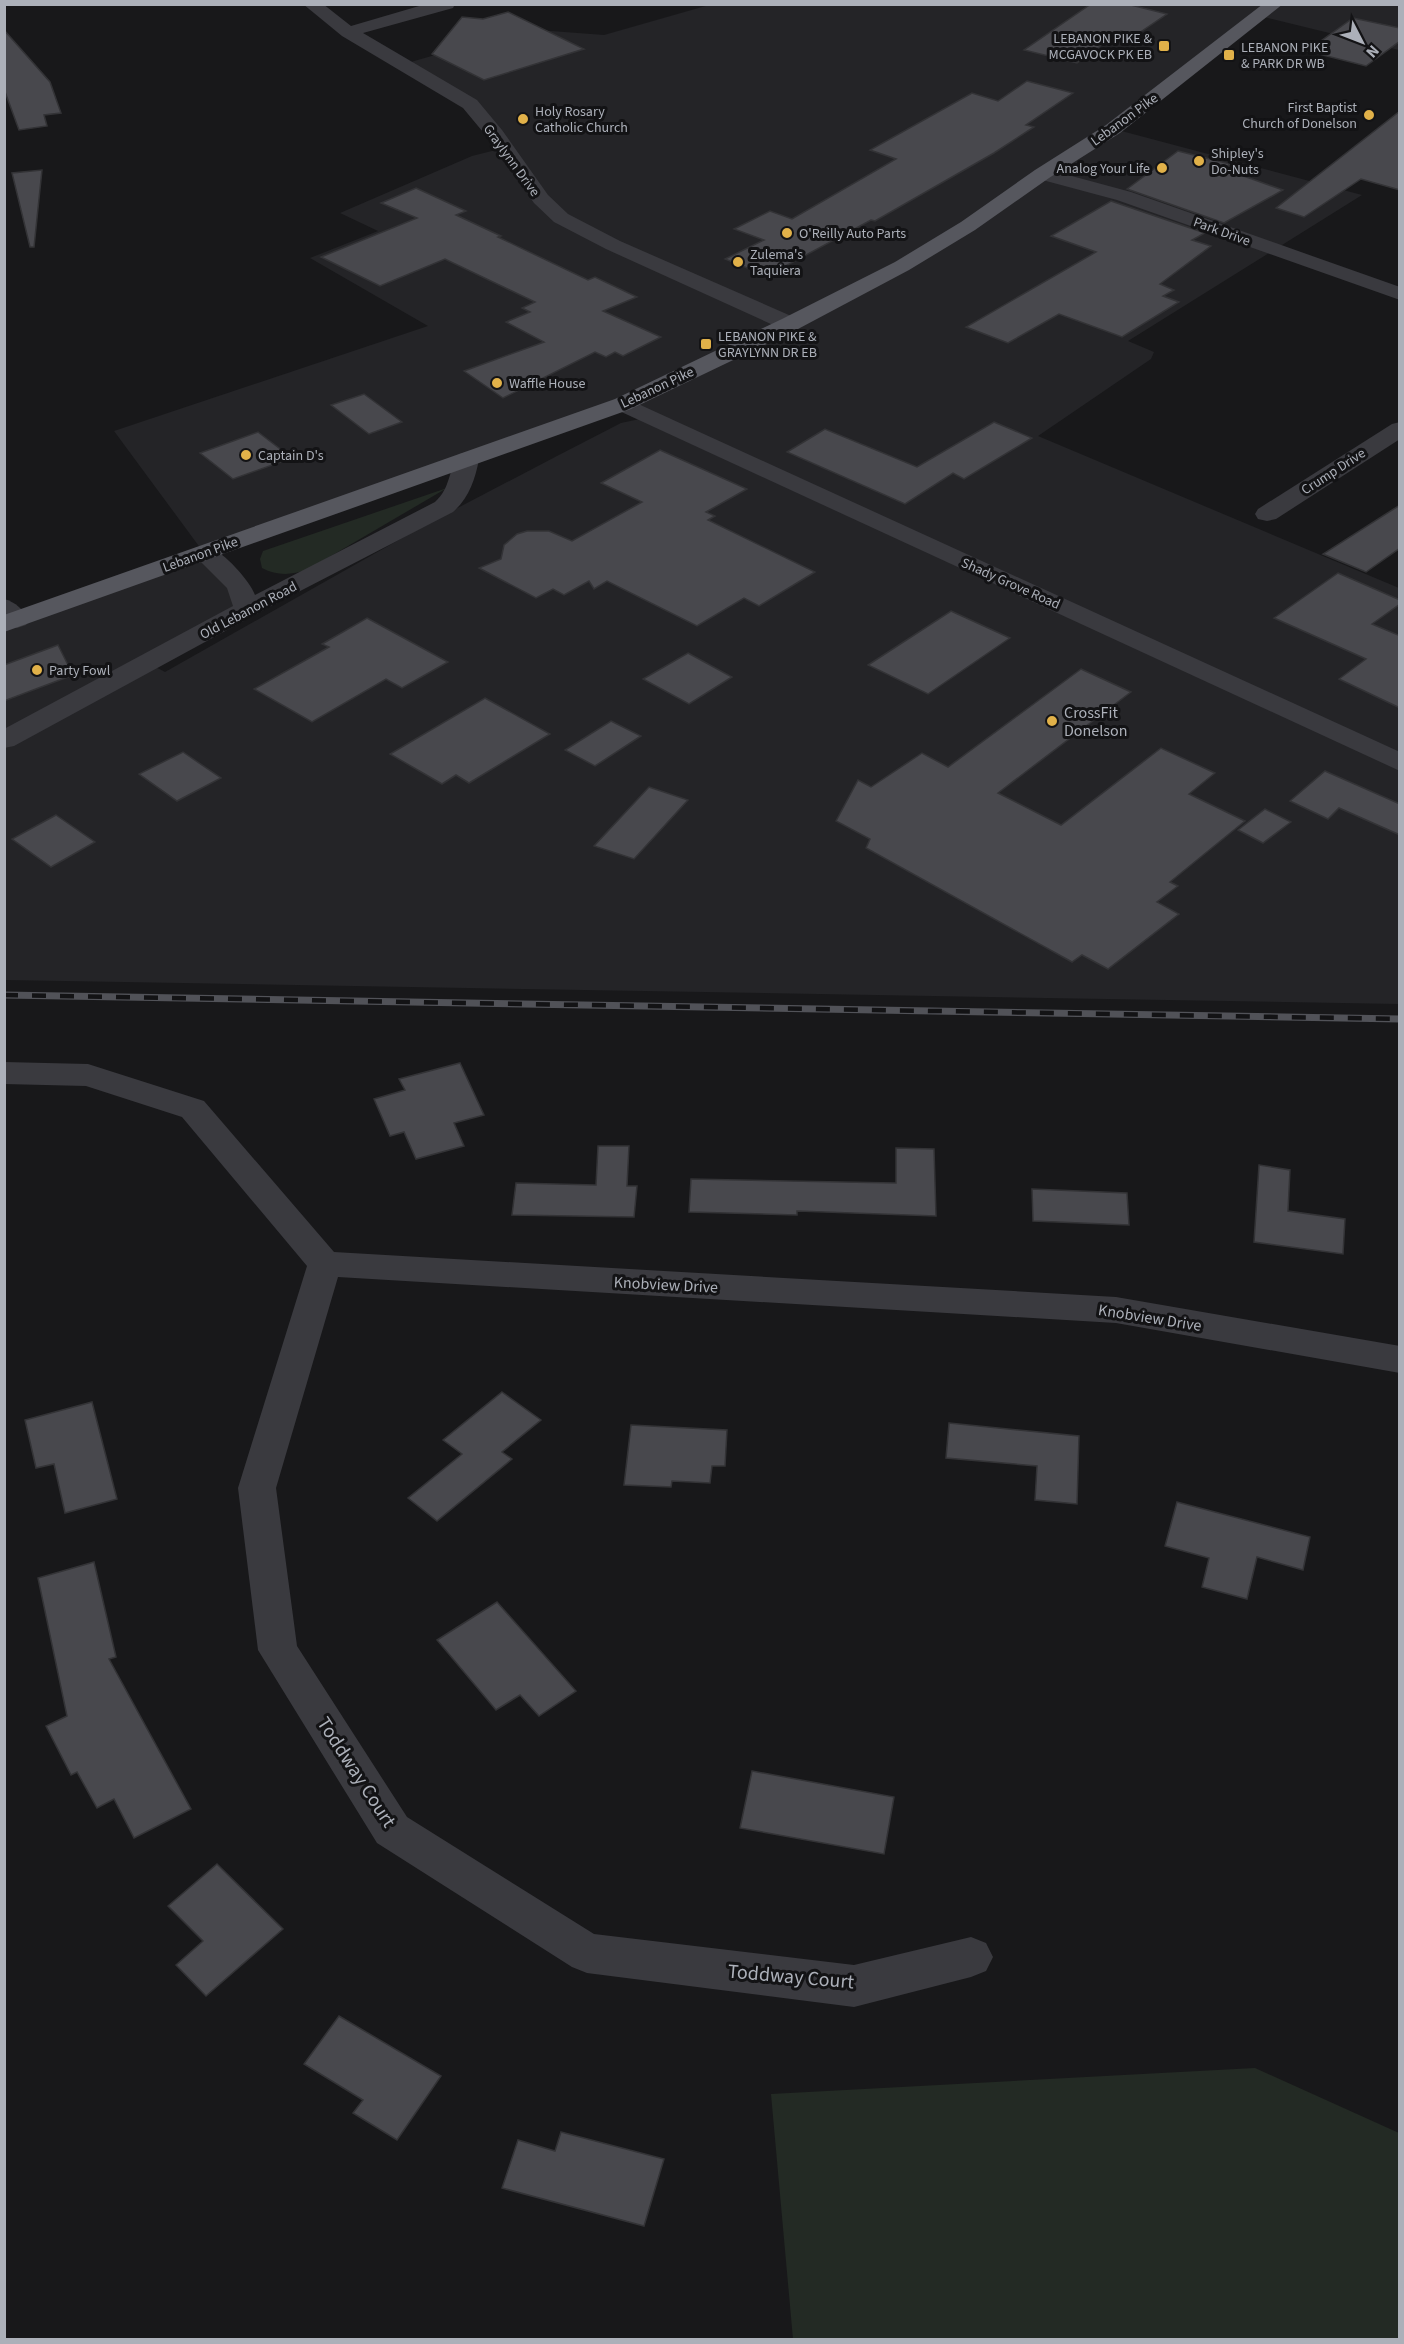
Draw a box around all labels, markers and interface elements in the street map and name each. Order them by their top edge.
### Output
north arrow [1332,12,1392,72]
place label: LEBANON PIKE & MCGAVOCK PK EB [1049,29,1152,65]
place label: LEBANON PIKE & PARK DR WB [1241,38,1328,74]
marker: LEBANON PIKE & MCGAVOCK PK EB [1157,39,1171,53]
text: N [1361,40,1384,63]
marker: LEBANON PIKE & PARK DR WB [1222,48,1236,62]
street label: Lebanon Pike [1087,89,1162,151]
place label: First Baptist Church of Donelson [1242,98,1357,134]
place label: Holy Rosary Catholic Church [535,102,628,138]
marker: First Baptist Church of Donelson [1362,108,1376,122]
marker: Holy Rosary Catholic Church [516,112,530,126]
street label: Graylynn Drive [478,120,544,201]
place label: Shipley's Do-Nuts [1211,144,1264,180]
marker: Shipley's Do-Nuts [1192,154,1206,168]
place label: Analog Your Life [1057,159,1150,179]
marker: Analog Your Life [1155,161,1169,175]
street label: Park Drive [1190,212,1253,251]
place label: O'Reilly Auto Parts [799,224,906,244]
marker: O'Reilly Auto Parts [780,226,794,240]
place label: Zulema's Taquiera [750,245,803,281]
marker: Zulema's Taquiera [731,255,745,269]
place label: LEBANON PIKE & GRAYLYNN DR EB [718,327,817,363]
marker: LEBANON PIKE & GRAYLYNN DR EB [699,337,713,351]
street label: Lebanon Pike [617,362,697,414]
place label: Waffle House [509,374,585,394]
marker: Waffle House [490,376,504,390]
street label: Crump Drive [1297,444,1370,500]
place label: Captain D's [258,446,324,466]
marker: Captain D's [239,448,253,462]
street label: Lebanon Pike [160,532,241,578]
street label: Shady Grove Road [958,553,1063,615]
street label: Old Lebanon Road [196,577,301,645]
place label: Party Fowl [49,661,111,681]
marker: Party Fowl [30,663,44,677]
place label: CrossFit Donelson [1064,702,1127,742]
marker: CrossFit Donelson [1045,714,1059,728]
street label: Knobview Drive [613,1271,719,1299]
street label: Knobview Drive [1097,1299,1203,1337]
street label: Toddway Court [310,1712,403,1834]
street label: Toddway Court [726,1958,856,1996]

